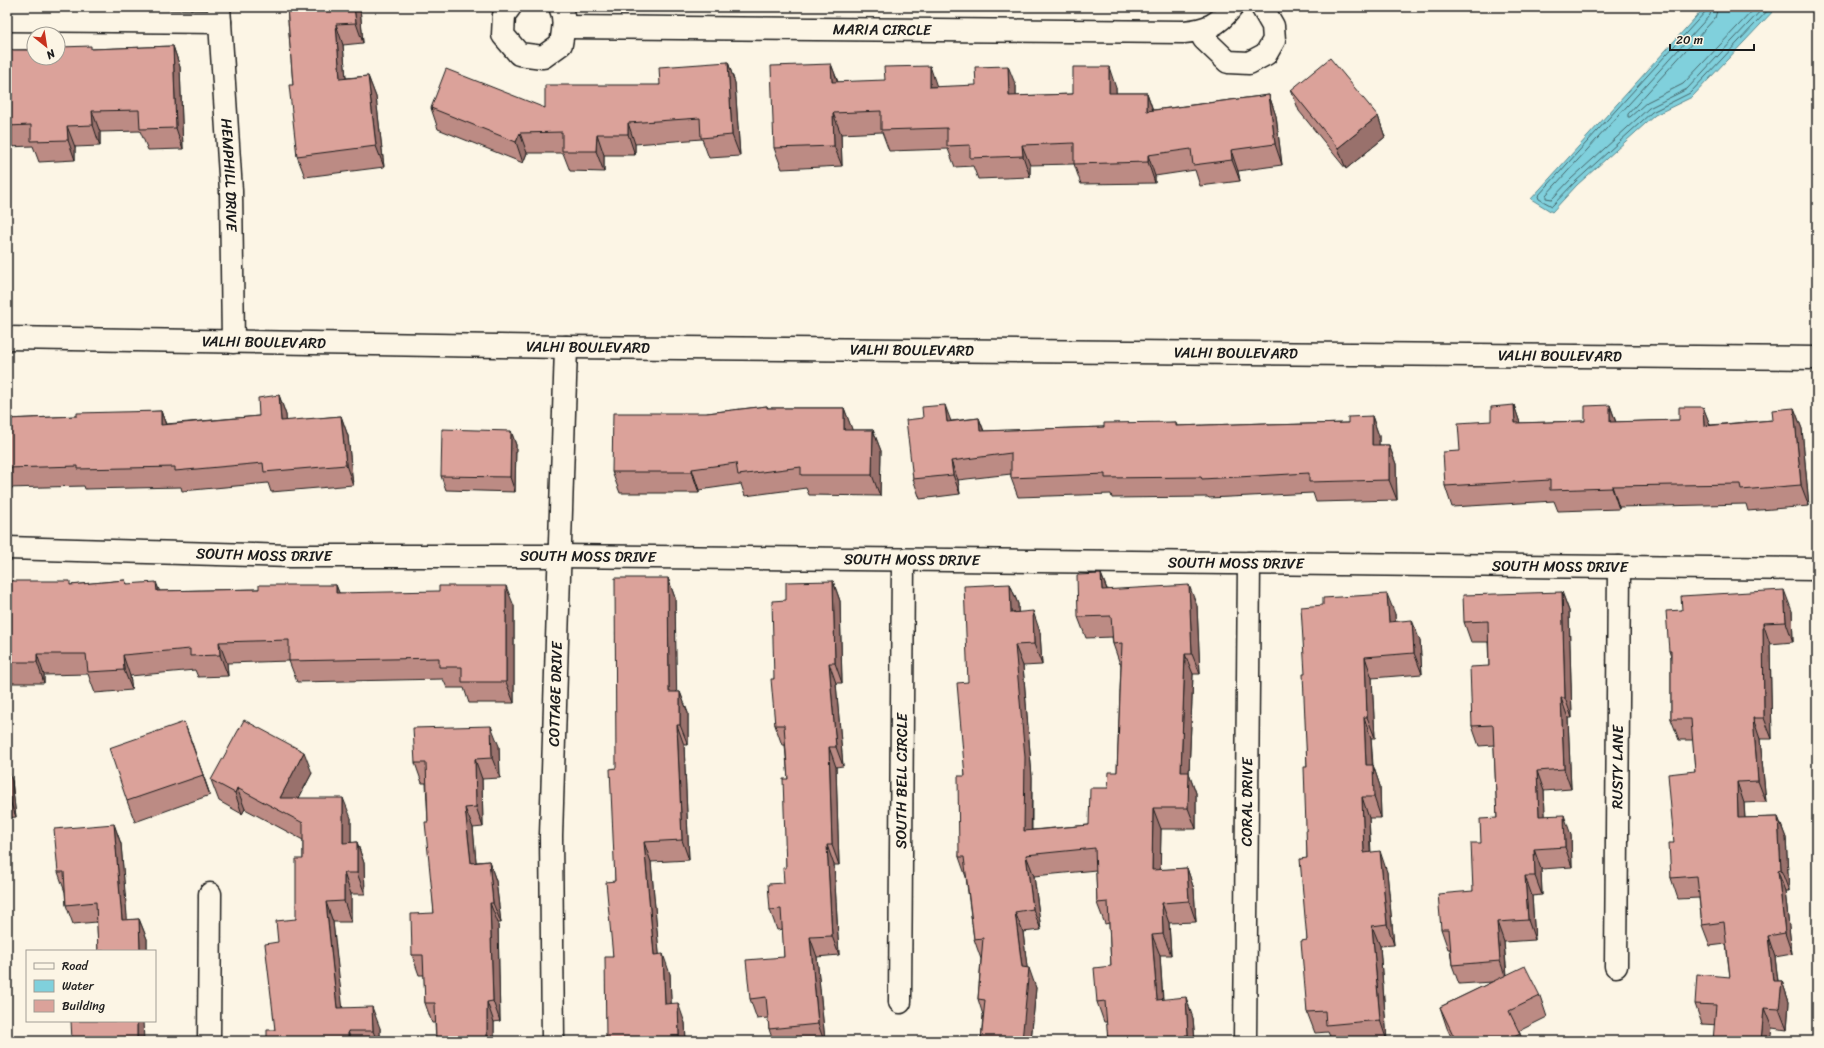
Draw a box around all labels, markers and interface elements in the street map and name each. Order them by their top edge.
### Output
street label: MARIA CIRCLE [833,16,933,43]
north arrow [26,26,66,66]
scale bar [1670,26,1754,52]
text: 20 m [1676,29,1703,51]
text: N [42,44,60,65]
street label: HEMPHILL DRIVE [213,117,245,233]
street label: VALHI BOULEVARD [202,328,326,356]
street label: VALHI BOULEVARD [526,333,650,361]
street label: VALHI BOULEVARD [850,336,974,364]
street label: VALHI BOULEVARD [1174,339,1298,366]
street label: VALHI BOULEVARD [1498,342,1622,369]
street label: SOUTH MOSS DRIVE [196,540,334,569]
street label: SOUTH MOSS DRIVE [520,543,658,570]
street label: SOUTH MOSS DRIVE [844,546,982,573]
street label: SOUTH MOSS DRIVE [1168,549,1306,577]
street label: SOUTH MOSS DRIVE [1492,553,1630,580]
street label: COTTAGE DRIVE [541,639,570,747]
street label: SOUTH BELL CIRCLE [888,711,915,849]
street label: RUSTY LANE [1604,723,1631,809]
street label: CORAL DRIVE [1234,756,1260,847]
legend [26,950,156,1022]
text: Road [62,955,89,977]
text: Water [62,975,95,997]
text: Building [62,995,105,1017]

